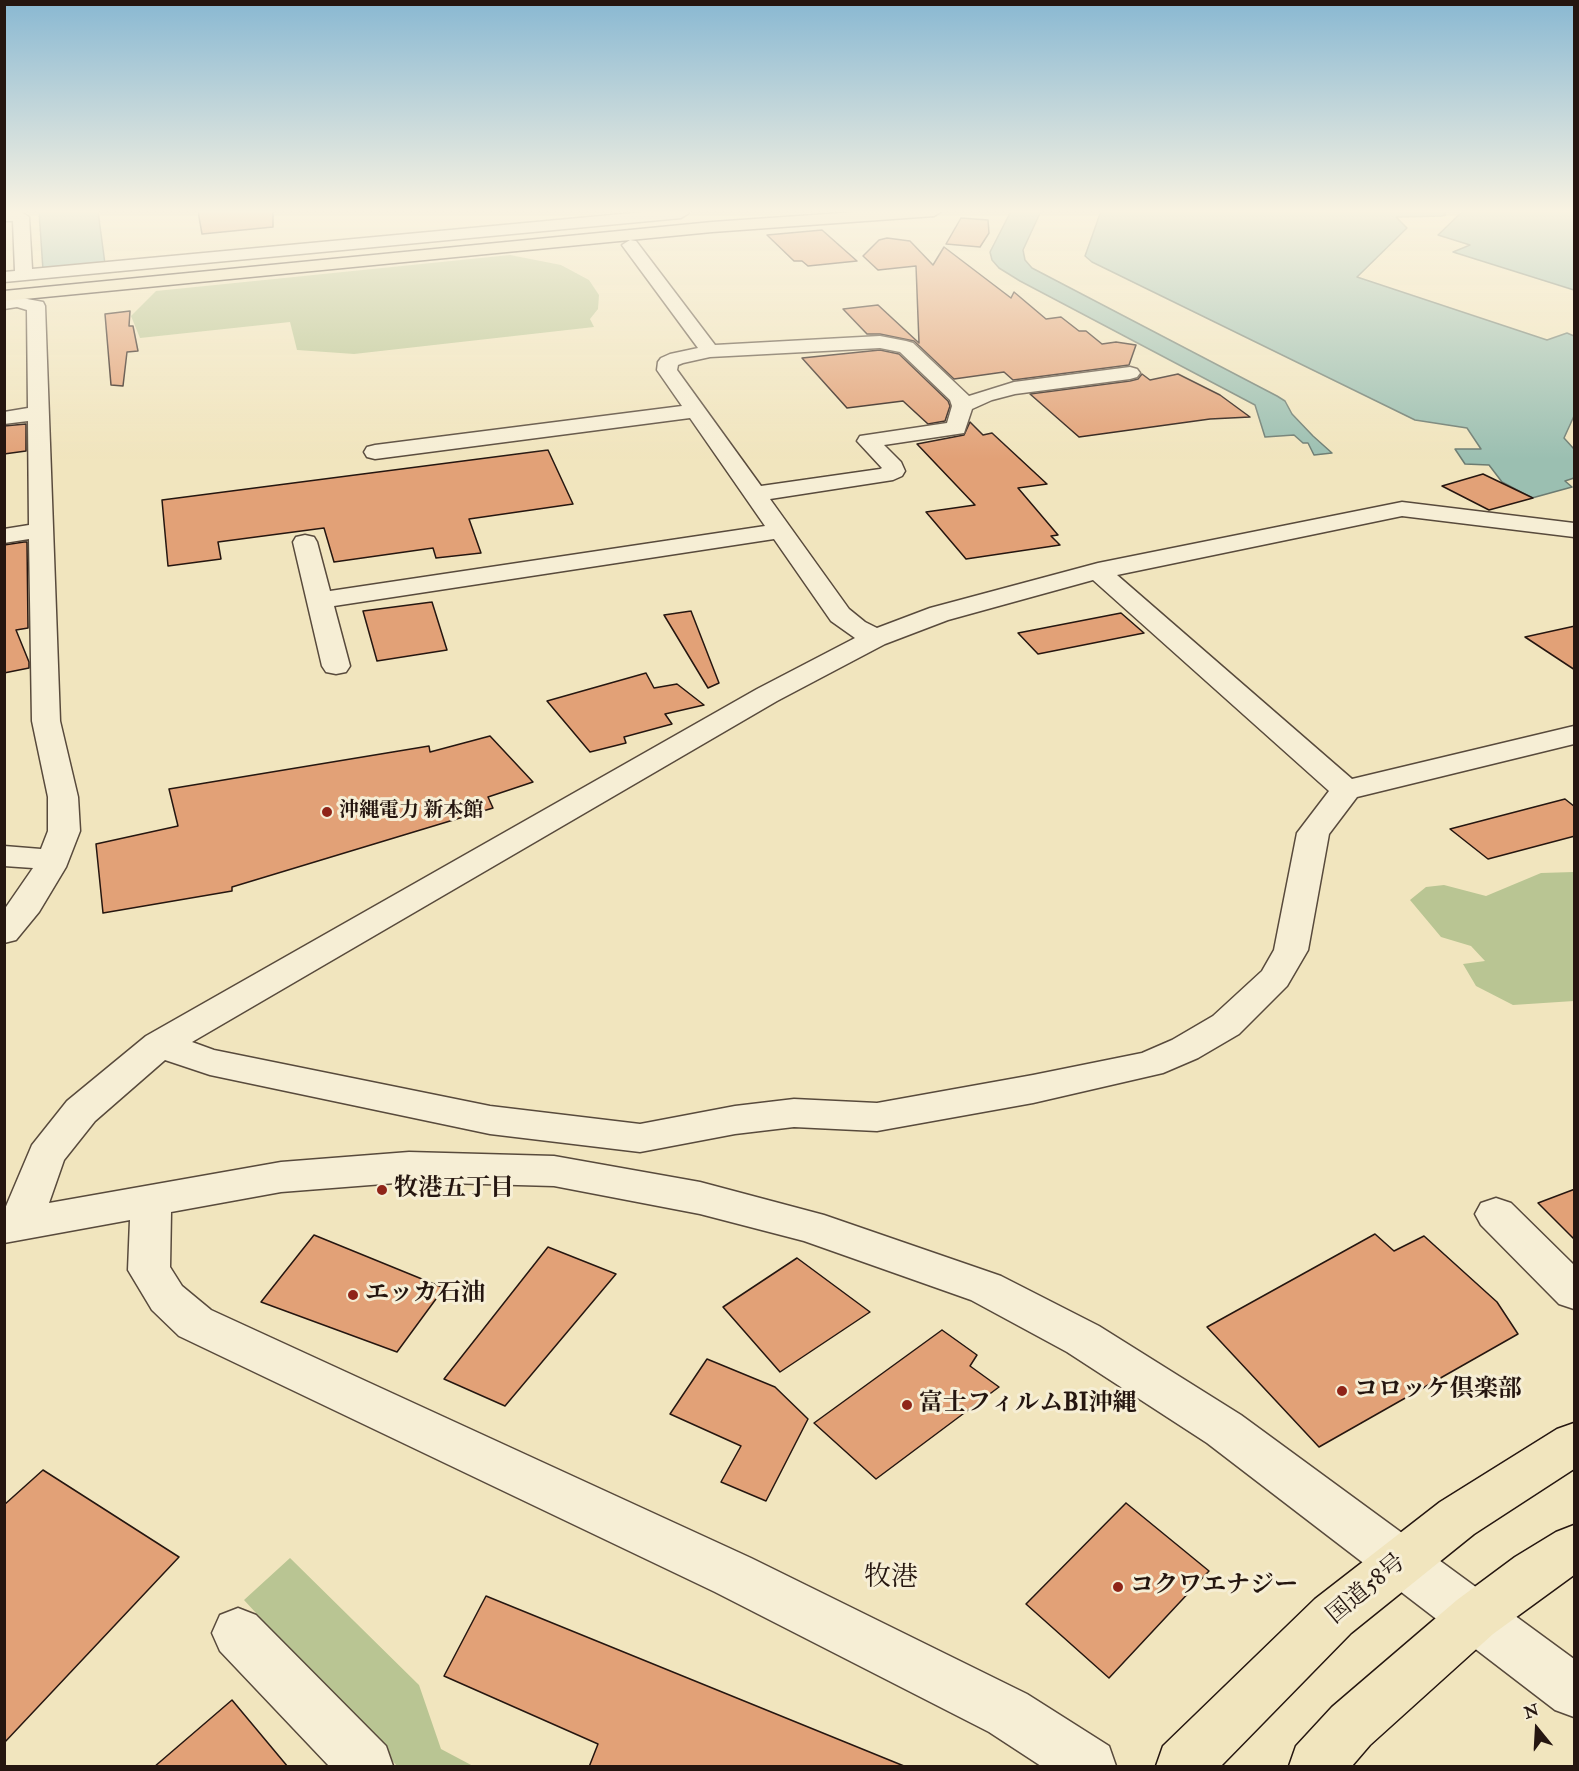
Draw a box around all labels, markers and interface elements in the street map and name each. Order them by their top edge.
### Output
place label: 沖縄電力 新本館 [339,800,483,824]
marker: 沖縄電力 新本館 [320,805,334,819]
place label: 牧港五丁目 [394,1176,514,1204]
marker: 牧港五丁目 [375,1183,389,1197]
place label: エッカ石油 [365,1281,485,1309]
marker: エッカ石油 [346,1288,360,1302]
place label: コロッケ倶楽部 [1354,1377,1522,1405]
marker: コロッケ倶楽部 [1335,1384,1349,1398]
place label: 富士フィルムBI沖縄 [919,1391,1136,1419]
marker: 富士フィルムBI沖縄 [900,1398,914,1412]
street label: 国道58号 [1322,1549,1412,1631]
district label: 牧港 [864,1563,918,1595]
place label: コクワエナジー [1130,1573,1298,1601]
marker: コクワエナジー [1111,1580,1125,1594]
north arrow [1507,1699,1567,1759]
text: N [1522,1700,1541,1724]

